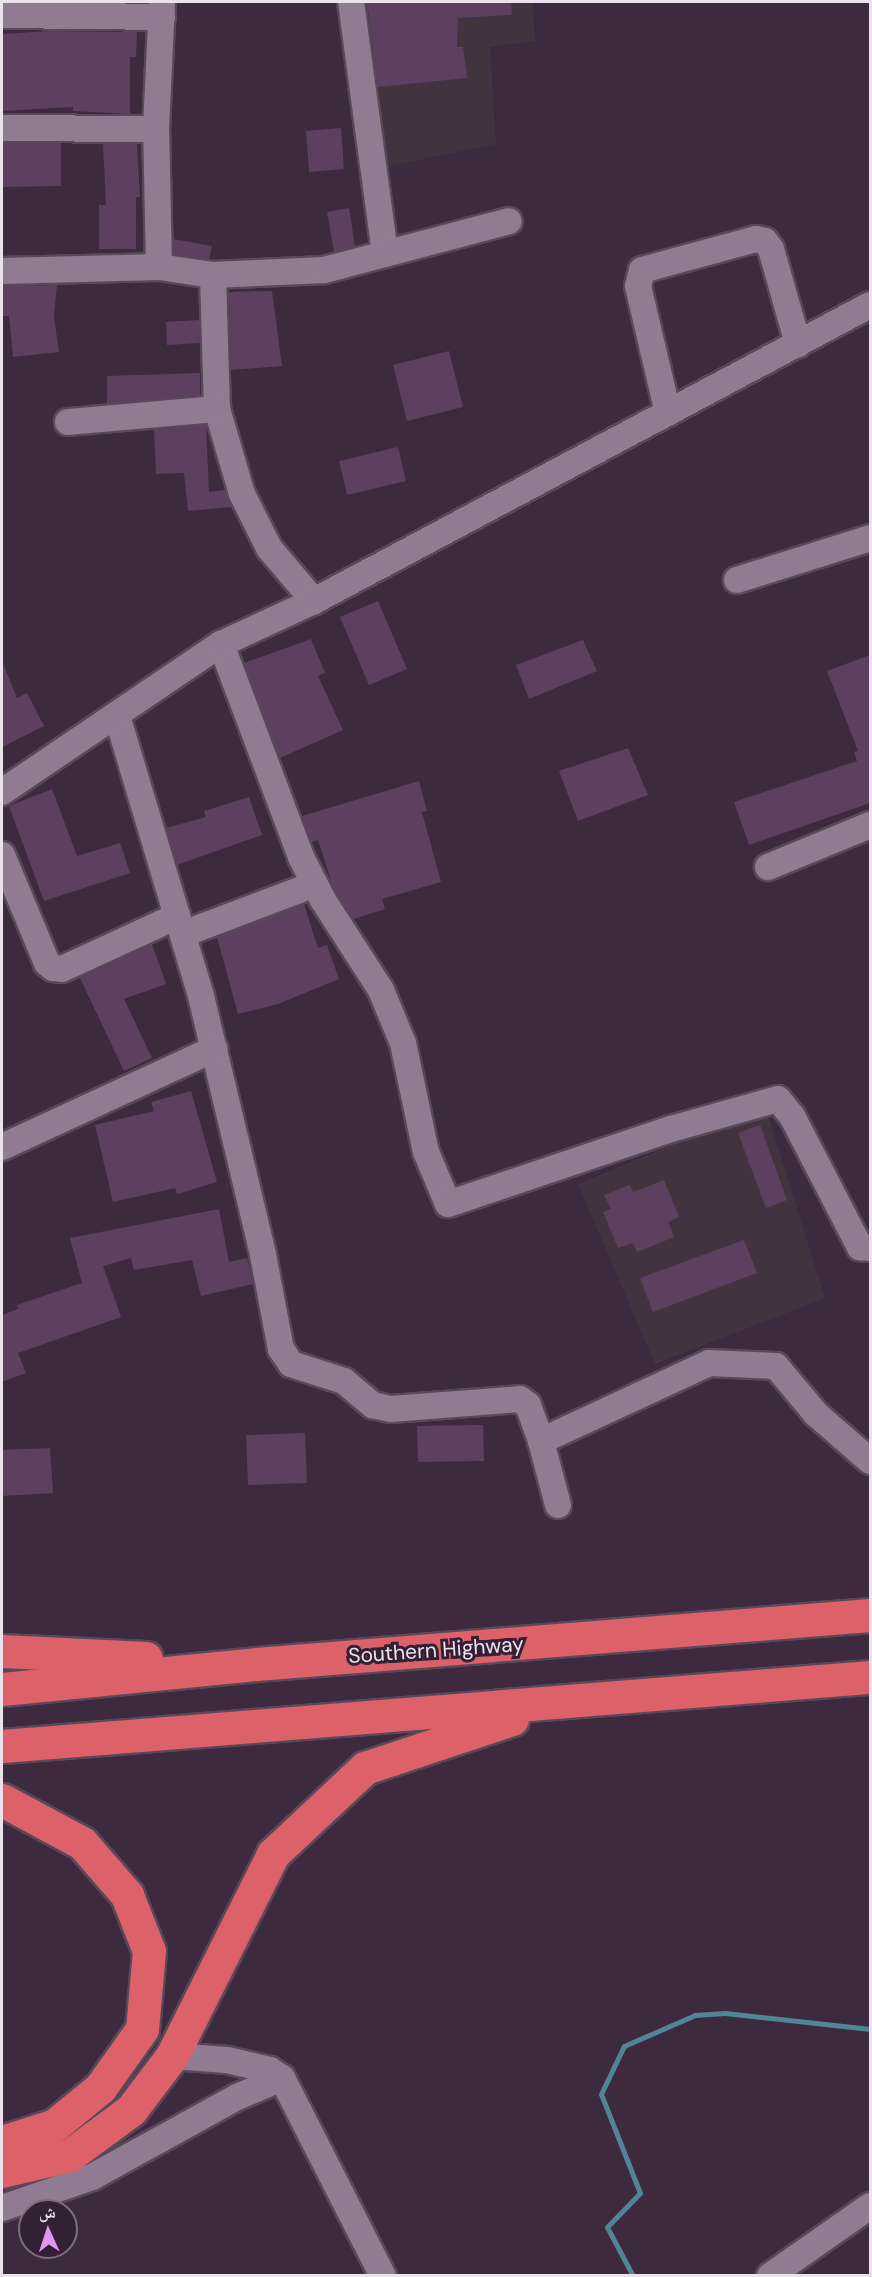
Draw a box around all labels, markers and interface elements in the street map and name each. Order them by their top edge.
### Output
street label: Southern Highway [347,1631,525,1669]
north arrow [18,2199,78,2259]
text: ش [38,2202,56,2223]

